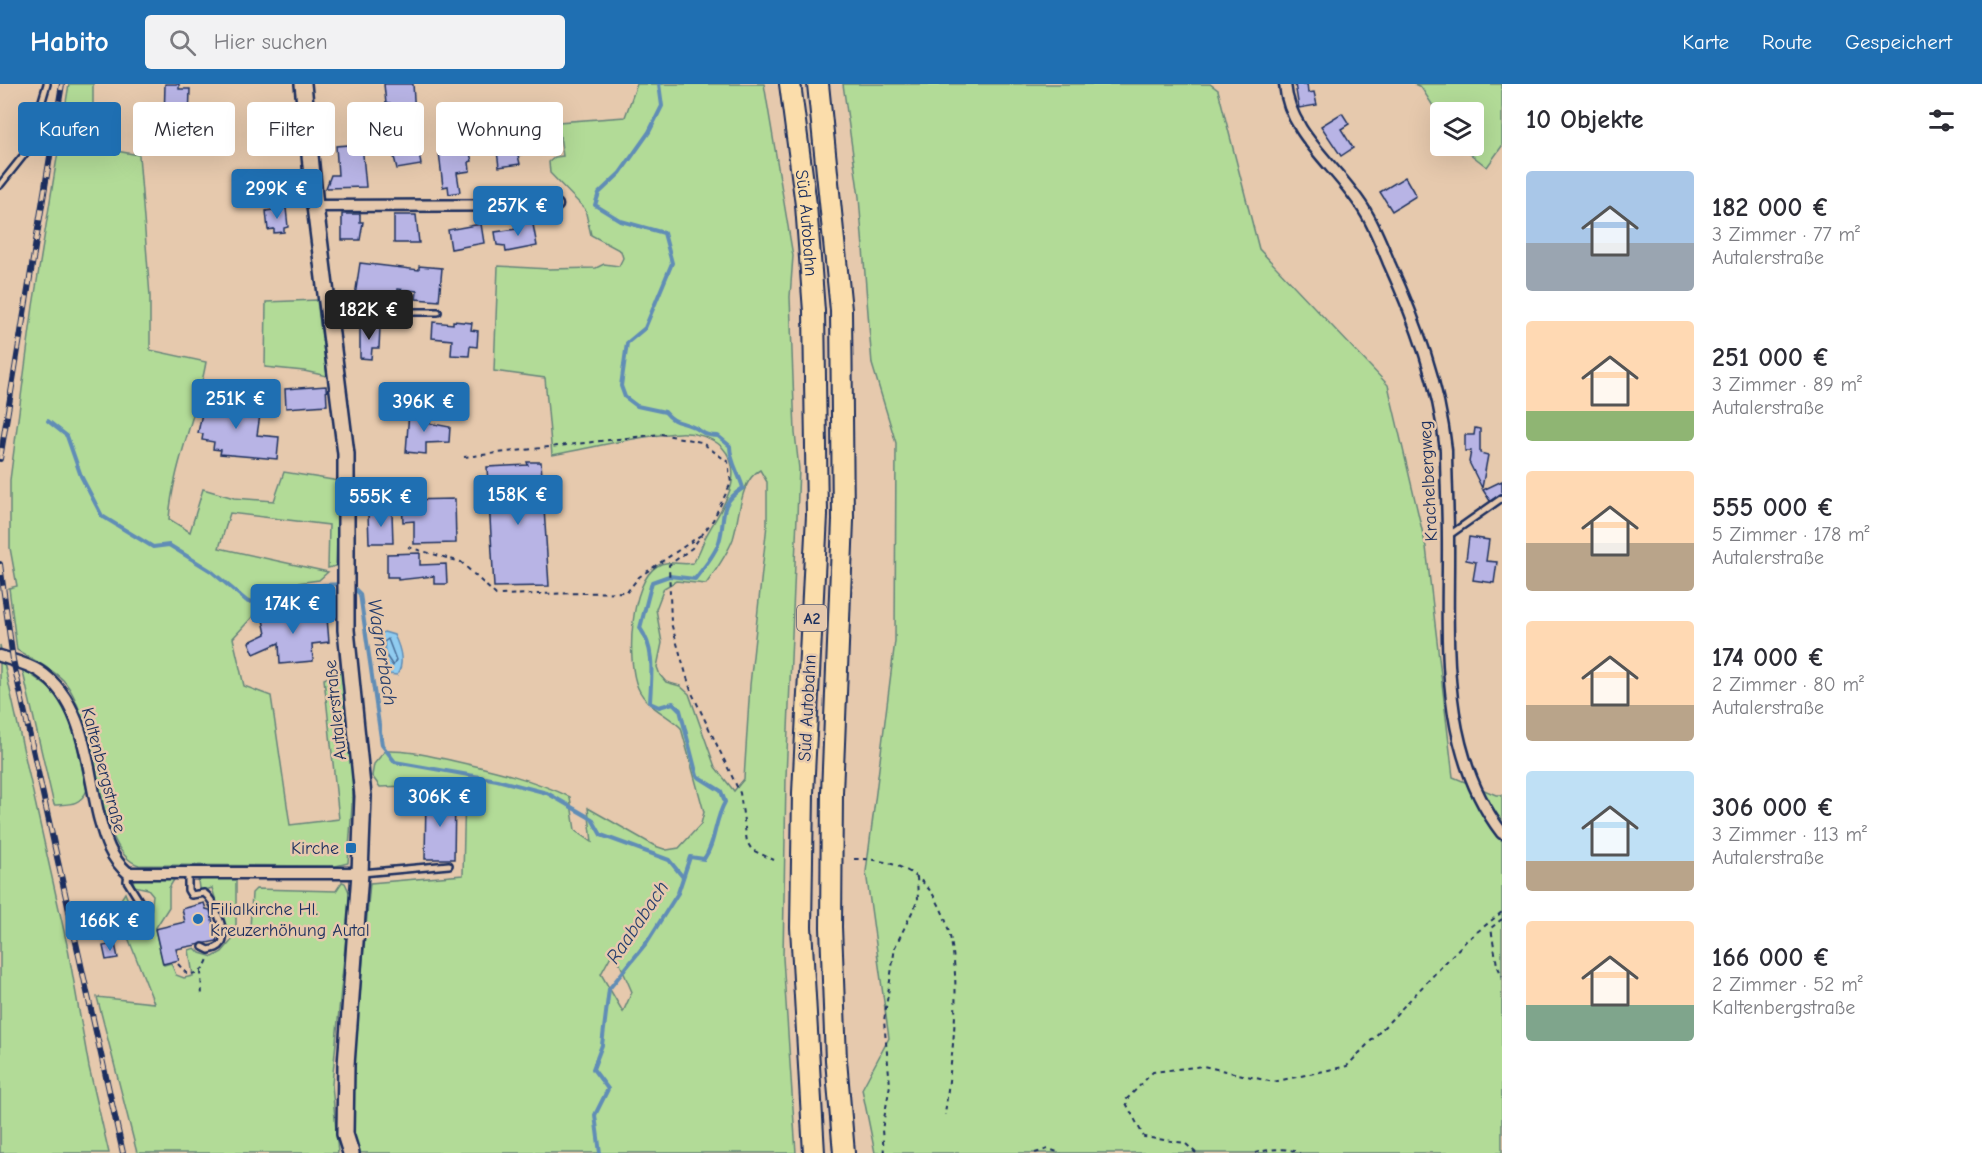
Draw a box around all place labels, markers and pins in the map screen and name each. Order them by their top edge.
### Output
pin: 299K € [228,169,326,220]
pin: 257K € [469,186,567,237]
pin: 182K € [320,290,418,341]
pin: 251K € [187,379,285,430]
pin: 396K € [375,382,473,433]
pin: 158K € [469,475,567,526]
pin: 555K € [332,477,430,528]
pin: 174K € [244,584,342,635]
pin: 306K € [391,777,489,828]
place label: Kirche [291,838,339,859]
marker: Kirche [344,841,358,855]
place label: Filialkirche Hl. Kreuzerhöhung Autal [210,899,370,941]
pin: 166K € [61,901,159,952]
marker: Filialkirche Hl. Kreuzerhöhung Autal [191,912,205,926]

